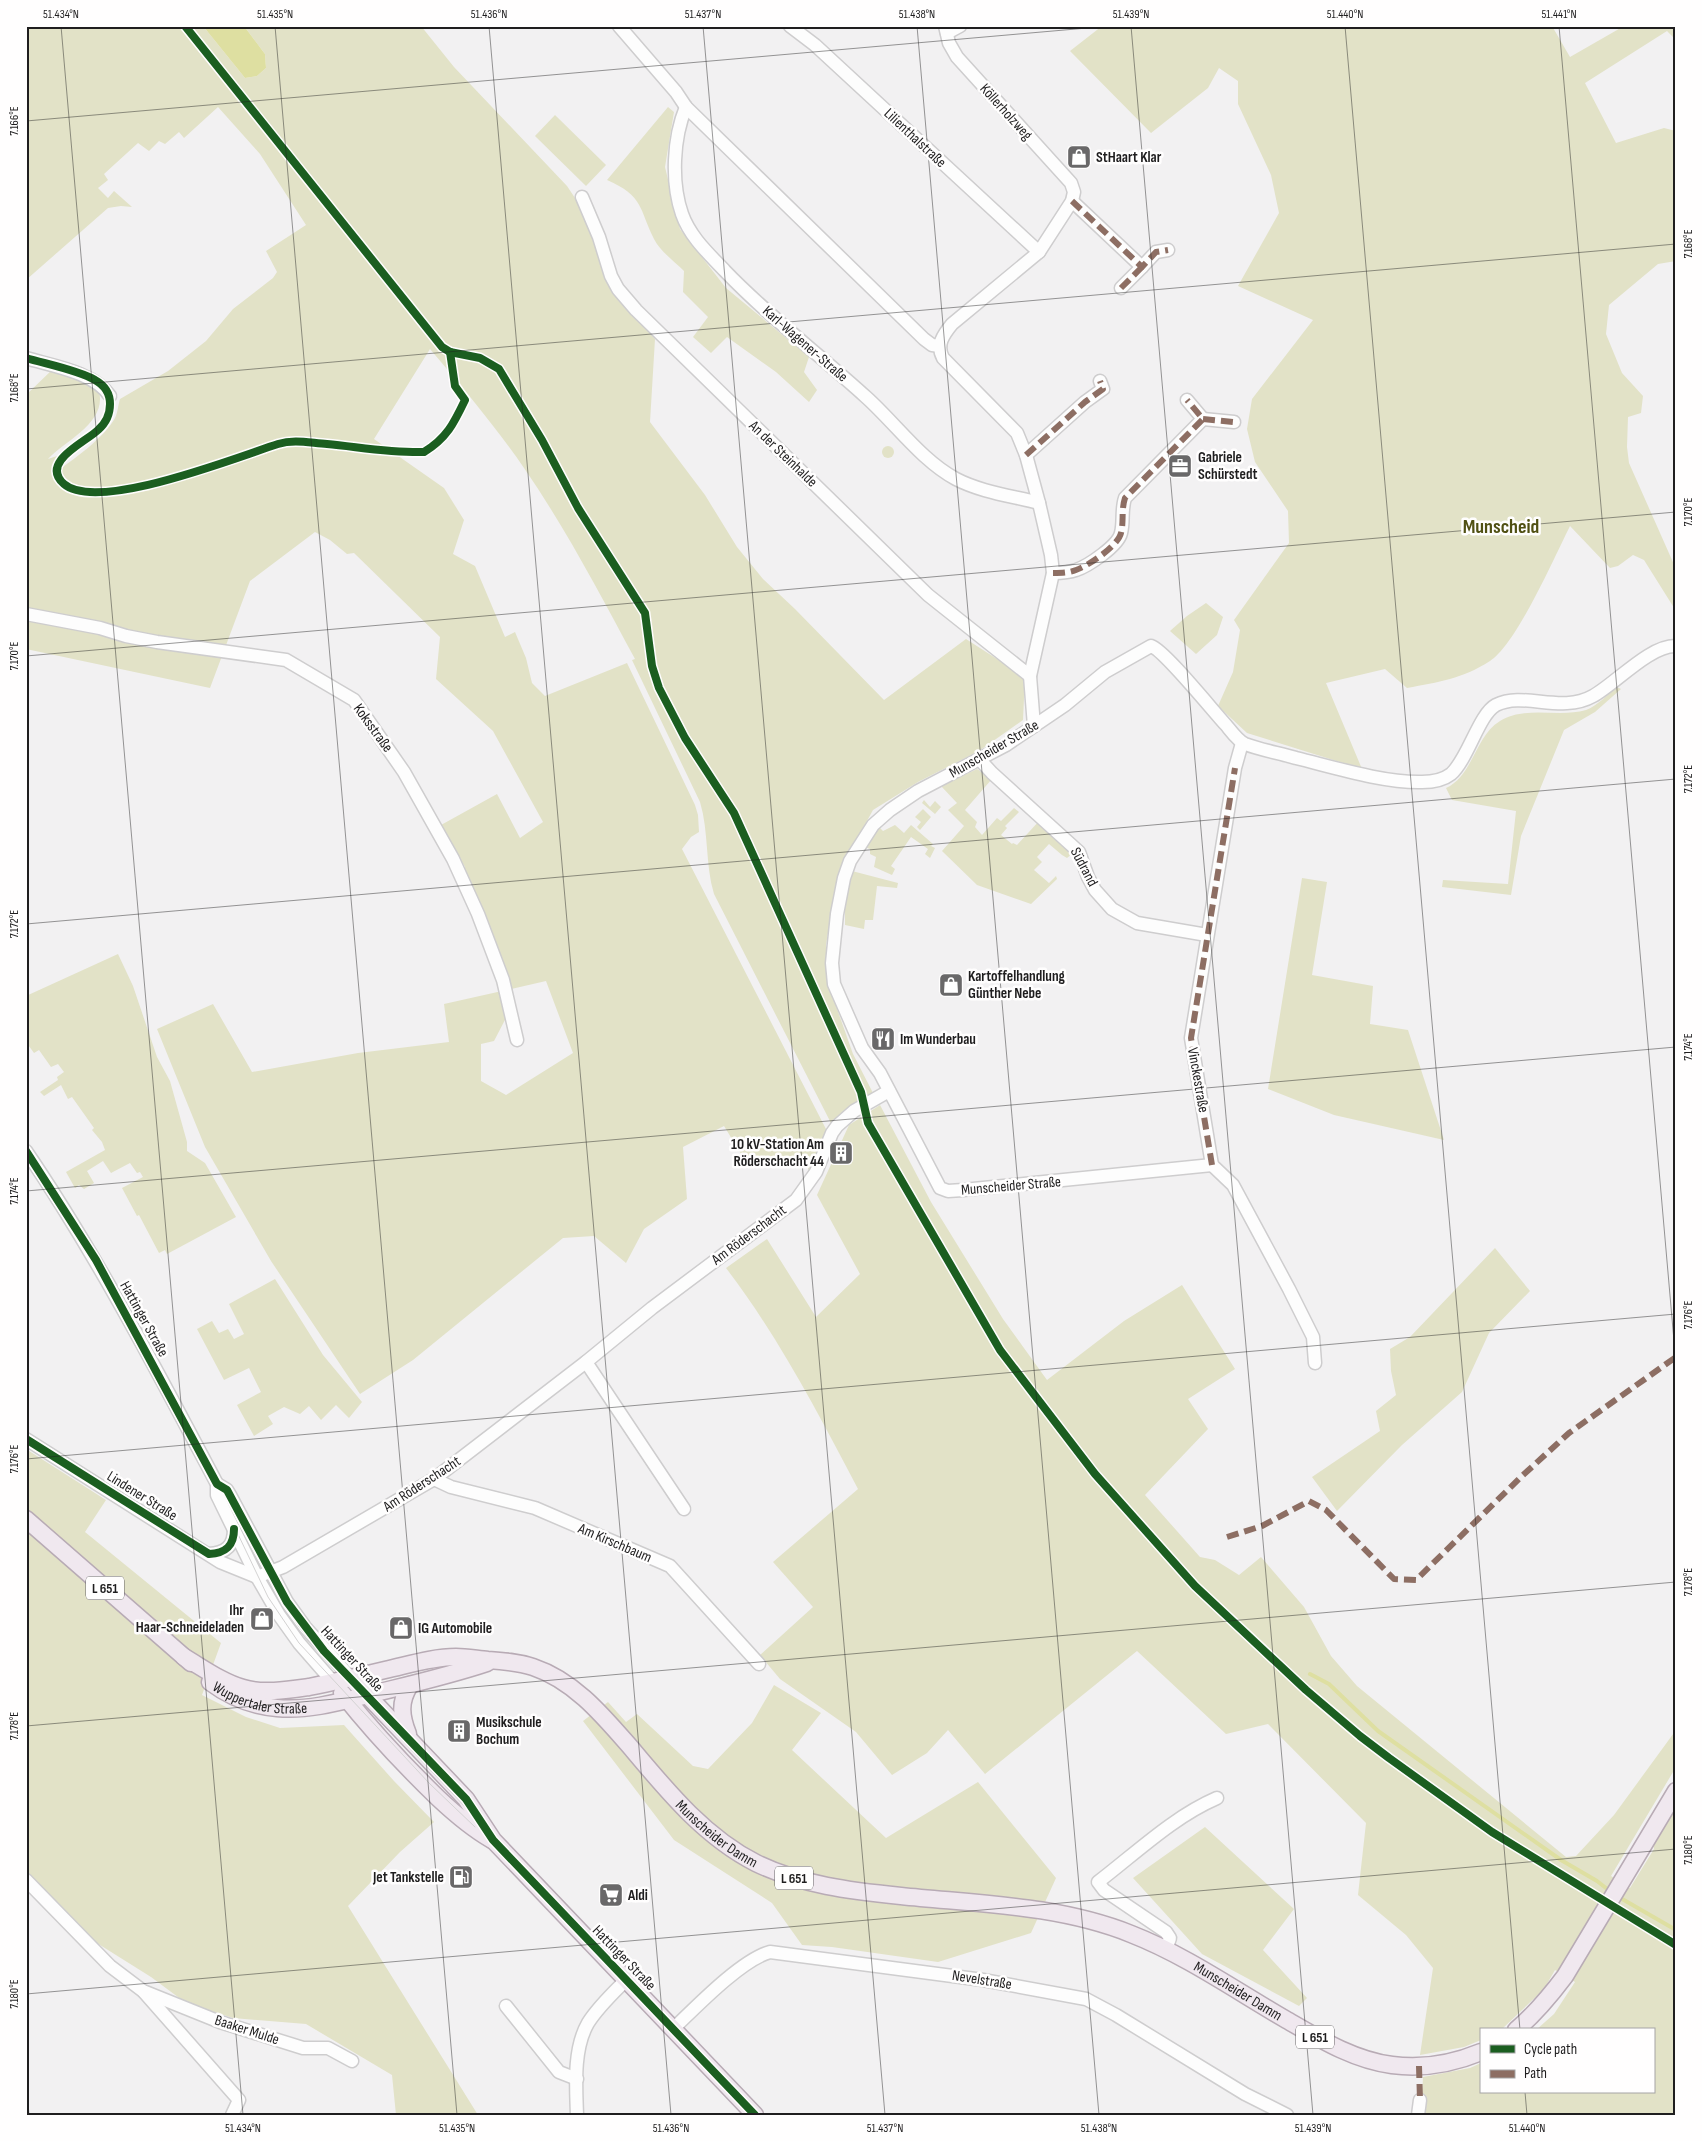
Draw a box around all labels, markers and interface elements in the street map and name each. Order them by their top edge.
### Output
text: 51.434°N [43,7,79,22]
text: 51.435°N [257,7,293,22]
text: 51.436°N [471,7,507,22]
text: 51.437°N [685,7,721,22]
text: 51.438°N [899,7,935,22]
text: 51.439°N [1113,7,1149,22]
text: 51.440°N [1327,7,1363,22]
text: 51.441°N [1541,7,1577,22]
street label: Köllerholzweg [976,80,1036,144]
street label: Lilienthalstraße [880,104,950,172]
text: 7.166°E [7,106,22,136]
shop icon: StHaart Klar [1066,144,1092,170]
place label: StHaart Klar [1096,148,1162,167]
text: 7.168°E [1681,229,1696,259]
street label: Karl-Wagener-Straße [758,302,852,386]
text: 7.168°E [7,373,22,403]
street label: An der Steinhalde [744,416,821,491]
place label: Gabriele Schürstedt [1198,448,1257,484]
office icon: Gabriele Schürstedt [1167,453,1193,479]
text: 7.170°E [1681,497,1696,526]
district label: Munscheid [1463,515,1539,539]
text: 7.170°E [7,641,22,670]
street label: Koksstraße [349,700,397,756]
street label: Munscheider Straße [946,716,1042,782]
text: 7.172°E [1681,765,1696,793]
street label: Südrand [1066,844,1102,890]
text: 7.172°E [7,910,22,938]
place label: Kartoffelhandlung Günther Nebe [968,967,1066,1003]
shop icon: Kartoffelhandlung Günther Nebe [938,972,964,998]
restaurant icon: Im Wunderbau [870,1026,896,1052]
place label: Im Wunderbau [900,1030,976,1049]
text: 7.174°E [1681,1033,1696,1061]
street label: Vinckestraße [1183,1046,1213,1114]
place label: 10 kV-Station Am Röderschacht 44 [731,1135,824,1171]
building icon: 10 kV-Station Am Röderschacht 44 [828,1140,854,1166]
street label: Munscheider Straße [960,1172,1062,1200]
text: 7.174°E [7,1177,22,1205]
street label: Am Röderschacht [707,1200,790,1270]
street label: Hattinger Straße [115,1278,173,1360]
text: 7.176°E [1681,1301,1696,1329]
text: 7.176°E [7,1445,22,1473]
street label: Am Röderschacht [379,1452,465,1517]
street label: Lindener Straße [103,1467,181,1525]
street label: Am Kirschbaum [574,1519,655,1567]
text: 7.178°E [1681,1568,1696,1596]
road number: L 651 [86,1576,124,1600]
place label: Ihr Haar-Schneideladen [136,1601,244,1637]
shop icon: Ihr Haar-Schneideladen [249,1606,275,1632]
shop icon: IG Automobile [388,1615,414,1641]
place label: IG Automobile [418,1619,492,1638]
street label: Hattinger Straße [317,1622,387,1696]
street label: Wuppertaler Straße [209,1677,308,1718]
text: 7.178°E [7,1712,22,1740]
place label: Musikschule Bochum [476,1713,542,1749]
building icon: Musikschule Bochum [446,1718,472,1744]
street label: Munscheider Damm [672,1796,761,1872]
text: 7.180°E [1681,1835,1696,1865]
fuel station icon: Jet Tankstelle [448,1864,474,1890]
road number: L 651 [775,1866,813,1890]
place label: Jet Tankstelle [372,1868,444,1887]
supermarket icon: Aldi [598,1882,624,1908]
place label: Aldi [627,1886,648,1905]
street label: Hattinger Straße [588,1921,660,1995]
street label: Munscheider Damm [1191,1957,1286,2025]
street label: Nevelstraße [951,1966,1013,1994]
text: 7.180°E [7,1979,22,2009]
street label: Baaker Mulde [212,2011,282,2049]
road number: L 651 [1296,2025,1334,2048]
legend [1480,2028,1654,2094]
text: Cycle path [1524,2040,1577,2059]
text: Path [1524,2064,1547,2083]
text: 51.434°N [225,2121,261,2136]
text: 51.435°N [439,2121,475,2136]
text: 51.436°N [653,2121,689,2136]
text: 51.437°N [867,2121,903,2136]
text: 51.438°N [1081,2121,1117,2136]
text: 51.439°N [1295,2121,1331,2136]
text: 51.440°N [1509,2121,1545,2136]

